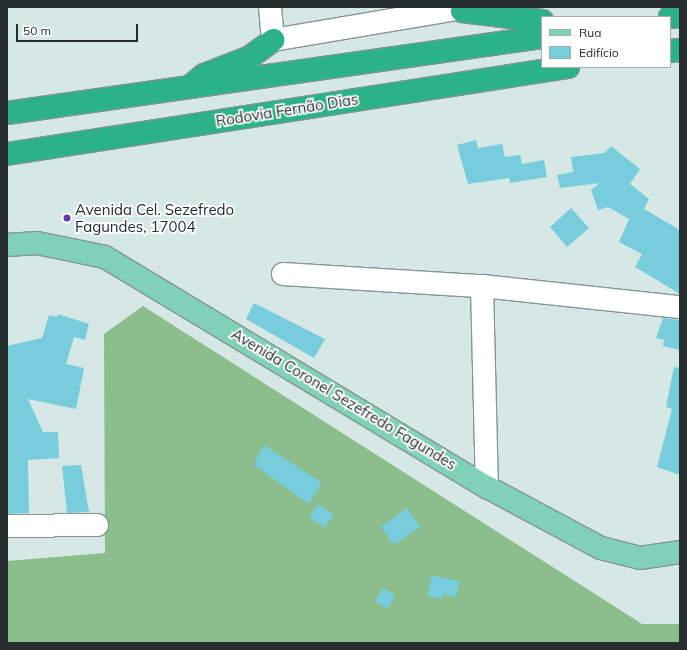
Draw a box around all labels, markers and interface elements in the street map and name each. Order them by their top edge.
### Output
scale bar [18,16,140,42]
legend [541,16,671,68]
text: 50 m [23,23,51,38]
text: Rua [579,25,601,40]
text: Edifício [579,45,619,60]
street label: Rodovia Fernão Dias [215,90,359,130]
place label: Avenida Cel. Sezefredo Fagundes, 17004 [75,200,234,235]
marker: Avenida Cel. Sezefredo Fagundes, 17004 [62,213,72,223]
street label: Avenida Coronel Sezefredo Fagundes [228,325,460,473]

